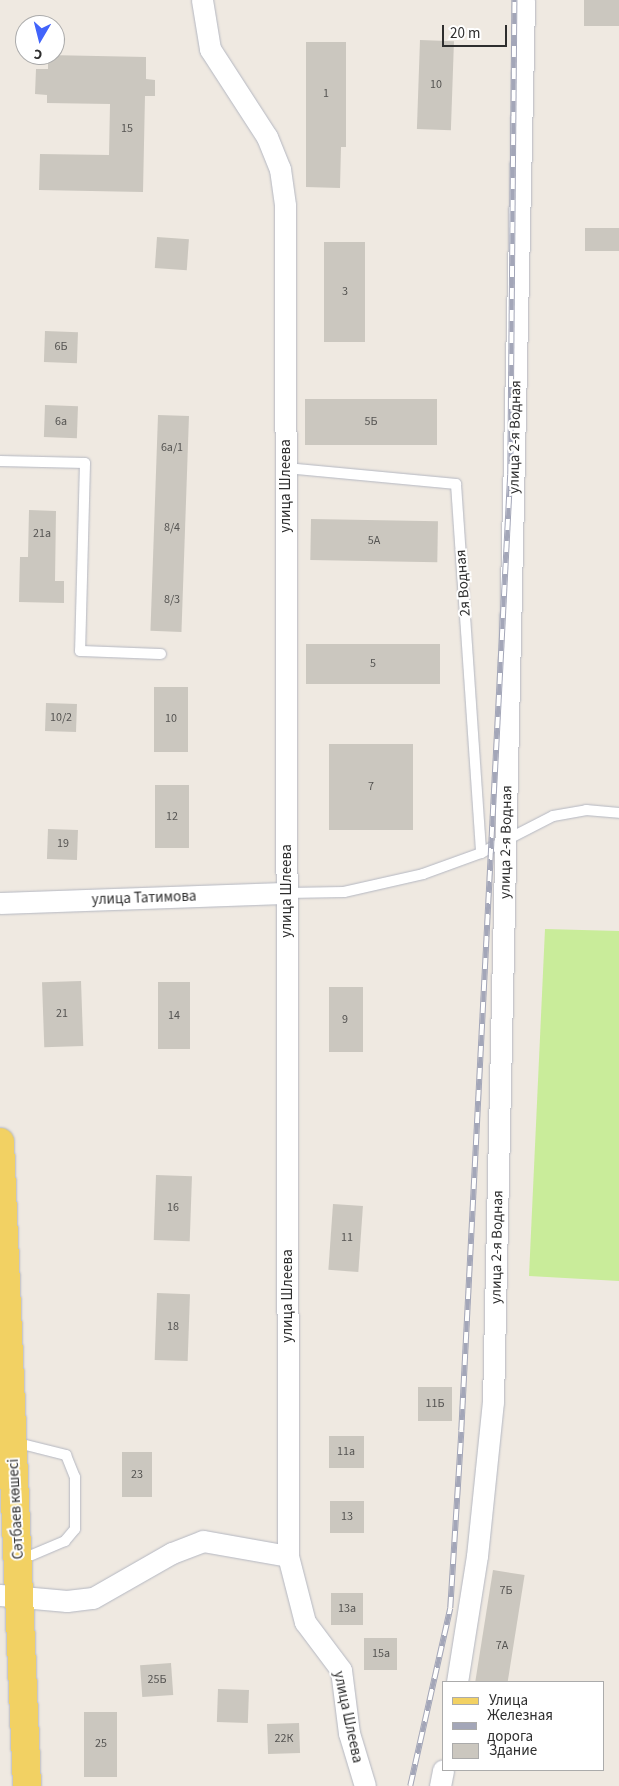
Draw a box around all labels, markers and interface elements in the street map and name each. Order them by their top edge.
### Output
north arrow [15,15,65,65]
scale bar [444,15,509,47]
text: 20 m [450,23,480,44]
text: С [33,43,43,64]
house number: 10 [430,78,442,92]
house number: 1 [323,87,329,101]
house number: 15 [121,122,133,136]
house number: 3 [342,285,348,299]
house number: 6Б [55,340,67,354]
street label: улица 2-я Водная [505,380,525,494]
house number: 6а [55,415,67,429]
house number: 5Б [365,415,377,429]
street label: улица Шлеева [277,439,295,533]
house number: 6а/1 [161,441,183,455]
house number: 8/4 [164,521,180,535]
house number: 21а [33,527,51,541]
house number: 5А [368,534,380,548]
street label: 2я Водная [452,549,474,617]
house number: 8/3 [164,593,180,607]
house number: 5 [370,657,376,671]
house number: 10/2 [50,711,72,725]
house number: 10 [165,712,177,726]
house number: 7 [368,780,374,794]
street label: улица 2-я Водная [496,785,516,899]
house number: 12 [166,810,178,824]
house number: 19 [57,837,69,851]
street label: улица Шлеева [278,844,296,938]
street label: улица Татимова [91,887,197,909]
house number: 21 [56,1007,68,1021]
house number: 14 [168,1009,180,1023]
house number: 9 [342,1013,348,1027]
street label: улица 2-я Водная [487,1190,507,1304]
house number: 16 [167,1201,179,1215]
house number: 11 [341,1231,353,1245]
street label: улица Шлеева [279,1249,297,1343]
house number: 18 [167,1320,179,1334]
house number: 11Б [426,1397,444,1411]
house number: 11а [337,1445,355,1459]
street label: Сәтбаев көшесі [4,1458,28,1560]
house number: 23 [131,1468,143,1482]
house number: 13 [341,1510,353,1524]
house number: 7Б [500,1584,512,1598]
house number: 13а [338,1602,356,1616]
house number: 7А [496,1639,508,1653]
house number: 15а [372,1647,390,1661]
street label: улица Шлеева [329,1669,367,1765]
house number: 25Б [148,1673,166,1687]
legend [442,1681,604,1771]
text: Улица [489,1690,528,1711]
text: Железная дорога [487,1705,553,1747]
house number: 22К [275,1732,293,1746]
house number: 25 [95,1737,107,1751]
text: Здание [489,1740,537,1761]

